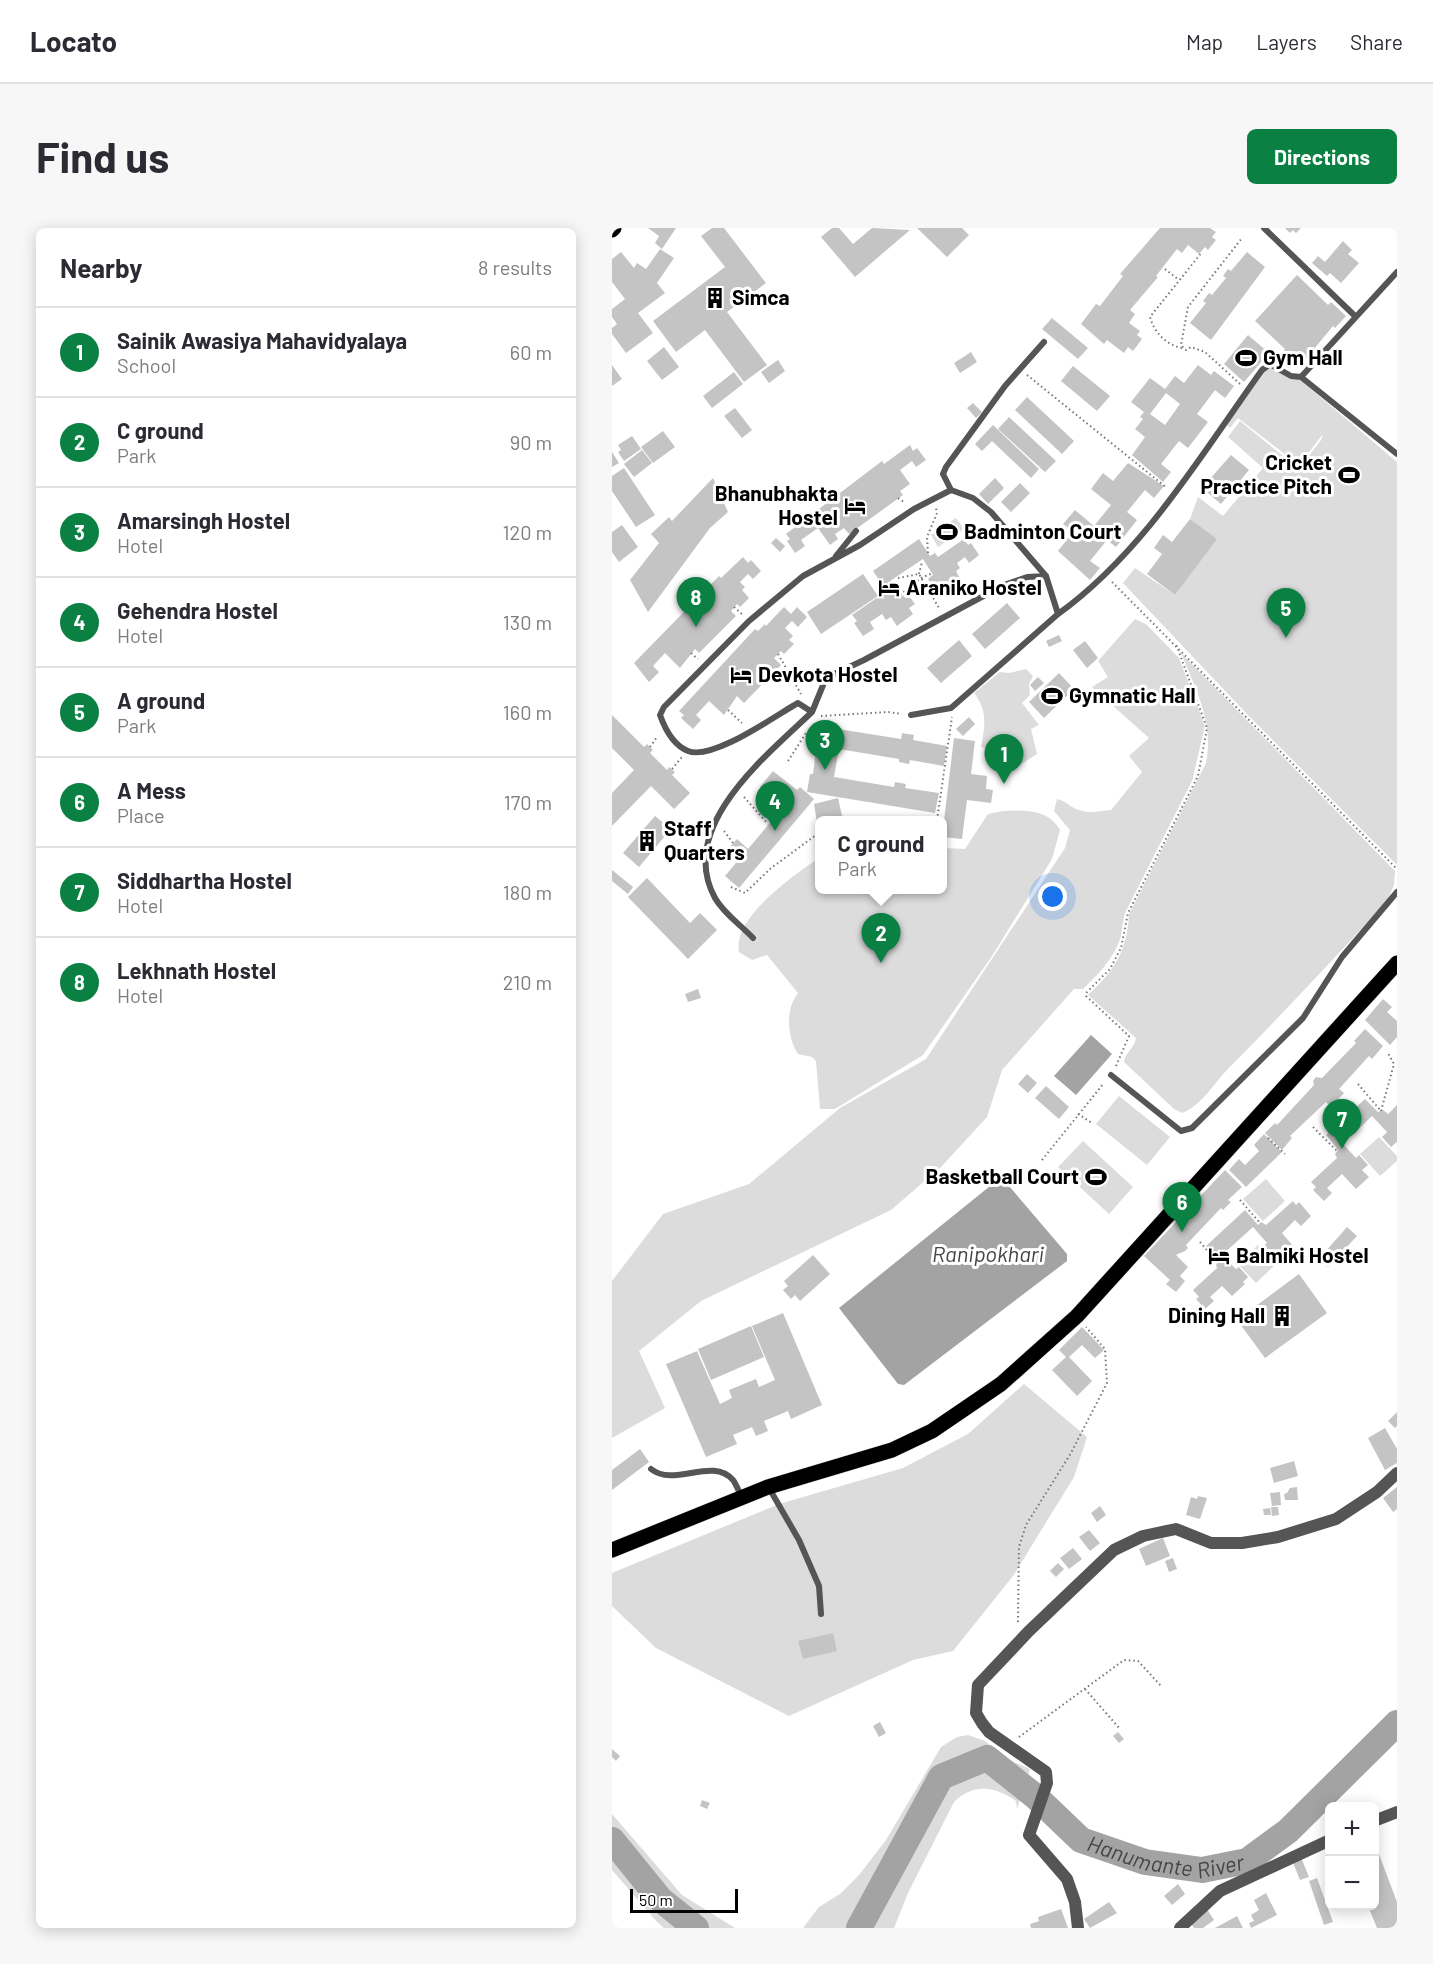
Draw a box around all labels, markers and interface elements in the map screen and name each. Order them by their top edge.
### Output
text: Locato [30,24,117,58]
text: Map [1186,29,1223,54]
text: Layers [1256,29,1317,54]
text: Share [1350,29,1403,54]
button: Directions [1247,129,1397,184]
text: Find us [36,131,169,181]
text: Nearby [60,252,142,283]
text: 8 results [478,255,552,279]
place label: Simca [732,284,790,309]
building icon: Simca [703,286,727,310]
text: Sainik Awasiya Mahavidyalaya [117,327,407,353]
text: 1 [76,340,83,364]
text: 60 m [510,340,552,364]
place label: Gym Hall [1263,344,1343,369]
sports icon: Gym Hall [1234,346,1258,370]
text: School [117,353,176,377]
text: C ground [117,417,204,443]
text: 2 [74,430,85,454]
text: 90 m [510,430,552,454]
text: Park [117,443,156,467]
place label: Cricket Practice Pitch [1201,449,1332,498]
sports icon: Cricket Practice Pitch [1337,463,1361,487]
place label: Bhanubhakta Hostel [715,480,838,529]
hotel icon: Bhanubhakta Hostel [843,494,867,518]
text: Amarsingh Hostel [117,507,290,533]
place label: Badminton Court [964,518,1122,543]
text: 3 [74,520,85,544]
text: 120 m [502,520,552,544]
sports icon: Badminton Court [935,520,959,544]
text: Hotel [117,533,163,557]
place label: Araniko Hostel [906,574,1042,599]
hotel icon: Araniko Hostel [877,576,901,600]
pin: 8 [676,578,716,627]
pin: 5 [1266,588,1306,638]
text: Gehendra Hostel [117,597,278,623]
text: 4 [73,610,86,634]
text: 130 m [503,610,552,634]
text: Hotel [117,623,163,647]
place label: Devkota Hostel [758,661,898,686]
hotel icon: Devkota Hostel [729,663,753,687]
place label: Gymnatic Hall [1069,682,1196,707]
sports icon: Gymnatic Hall [1040,684,1064,708]
text: A ground [117,687,205,713]
text: 5 [74,700,85,724]
text: 160 m [503,700,552,724]
text: Park [117,713,156,737]
pin: 3 [806,720,844,770]
pin: 1 [984,734,1024,784]
text: A Mess [117,777,186,803]
pin: 4 [756,782,794,831]
text: 6 [74,790,85,814]
text: 170 m [504,790,552,814]
text: Place [117,803,165,827]
place label: Staff Quarters [664,815,745,864]
popup [815,816,947,894]
building icon: Staff Quarters [635,829,659,853]
text: C ground [838,830,924,856]
text: Park [838,856,877,880]
text: Siddhartha Hostel [117,867,292,893]
text: 7 [75,880,84,904]
text: 180 m [503,880,552,904]
your location [1038,882,1067,911]
text: Hotel [117,893,163,917]
pin: 2 [862,914,900,963]
text: Lekhnath Hostel [117,957,276,983]
text: 8 [74,970,85,994]
text: 210 m [503,970,552,994]
text: Hotel [117,983,163,1007]
pin: 7 [1322,1100,1362,1149]
place label: Basketball Court [926,1163,1079,1188]
sports icon: Basketball Court [1084,1165,1108,1189]
pin: 6 [1162,1182,1202,1232]
water label: Ranipokhari [932,1240,1045,1266]
place label: Balmiki Hostel [1236,1242,1369,1267]
hotel icon: Balmiki Hostel [1207,1244,1231,1268]
place label: Dining Hall [1168,1302,1265,1327]
building icon: Dining Hall [1270,1304,1294,1328]
map controls [1325,1802,1379,1910]
button: + [1325,1802,1379,1856]
water label: Hanumante River [1084,1829,1247,1883]
button: − [1325,1856,1379,1910]
scale bar [630,1886,738,1914]
text: 50 m [639,1890,673,1909]

